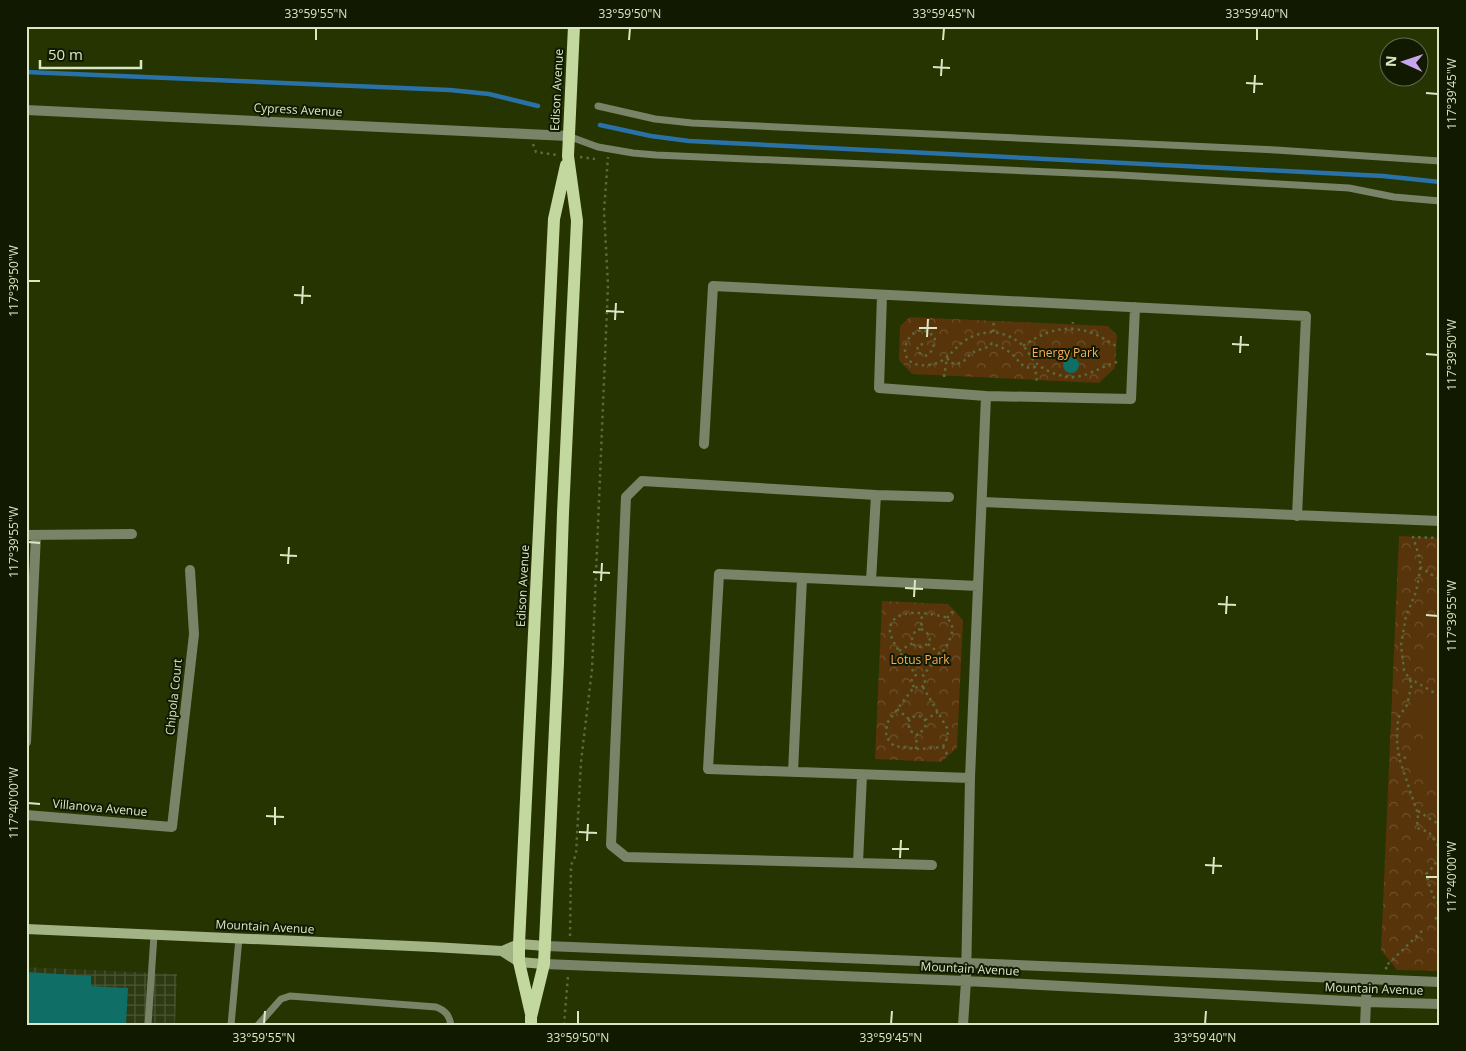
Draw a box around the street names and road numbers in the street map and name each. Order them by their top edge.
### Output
street label: Edison Avenue [546,48,567,131]
street label: Cypress Avenue [253,99,343,120]
street label: Edison Avenue [512,544,533,627]
street label: Chipola Court [161,658,186,736]
street label: Villanova Avenue [52,795,148,820]
street label: Mountain Avenue [215,915,315,938]
street label: Mountain Avenue [920,957,1020,980]
street label: Mountain Avenue [1324,978,1424,999]

